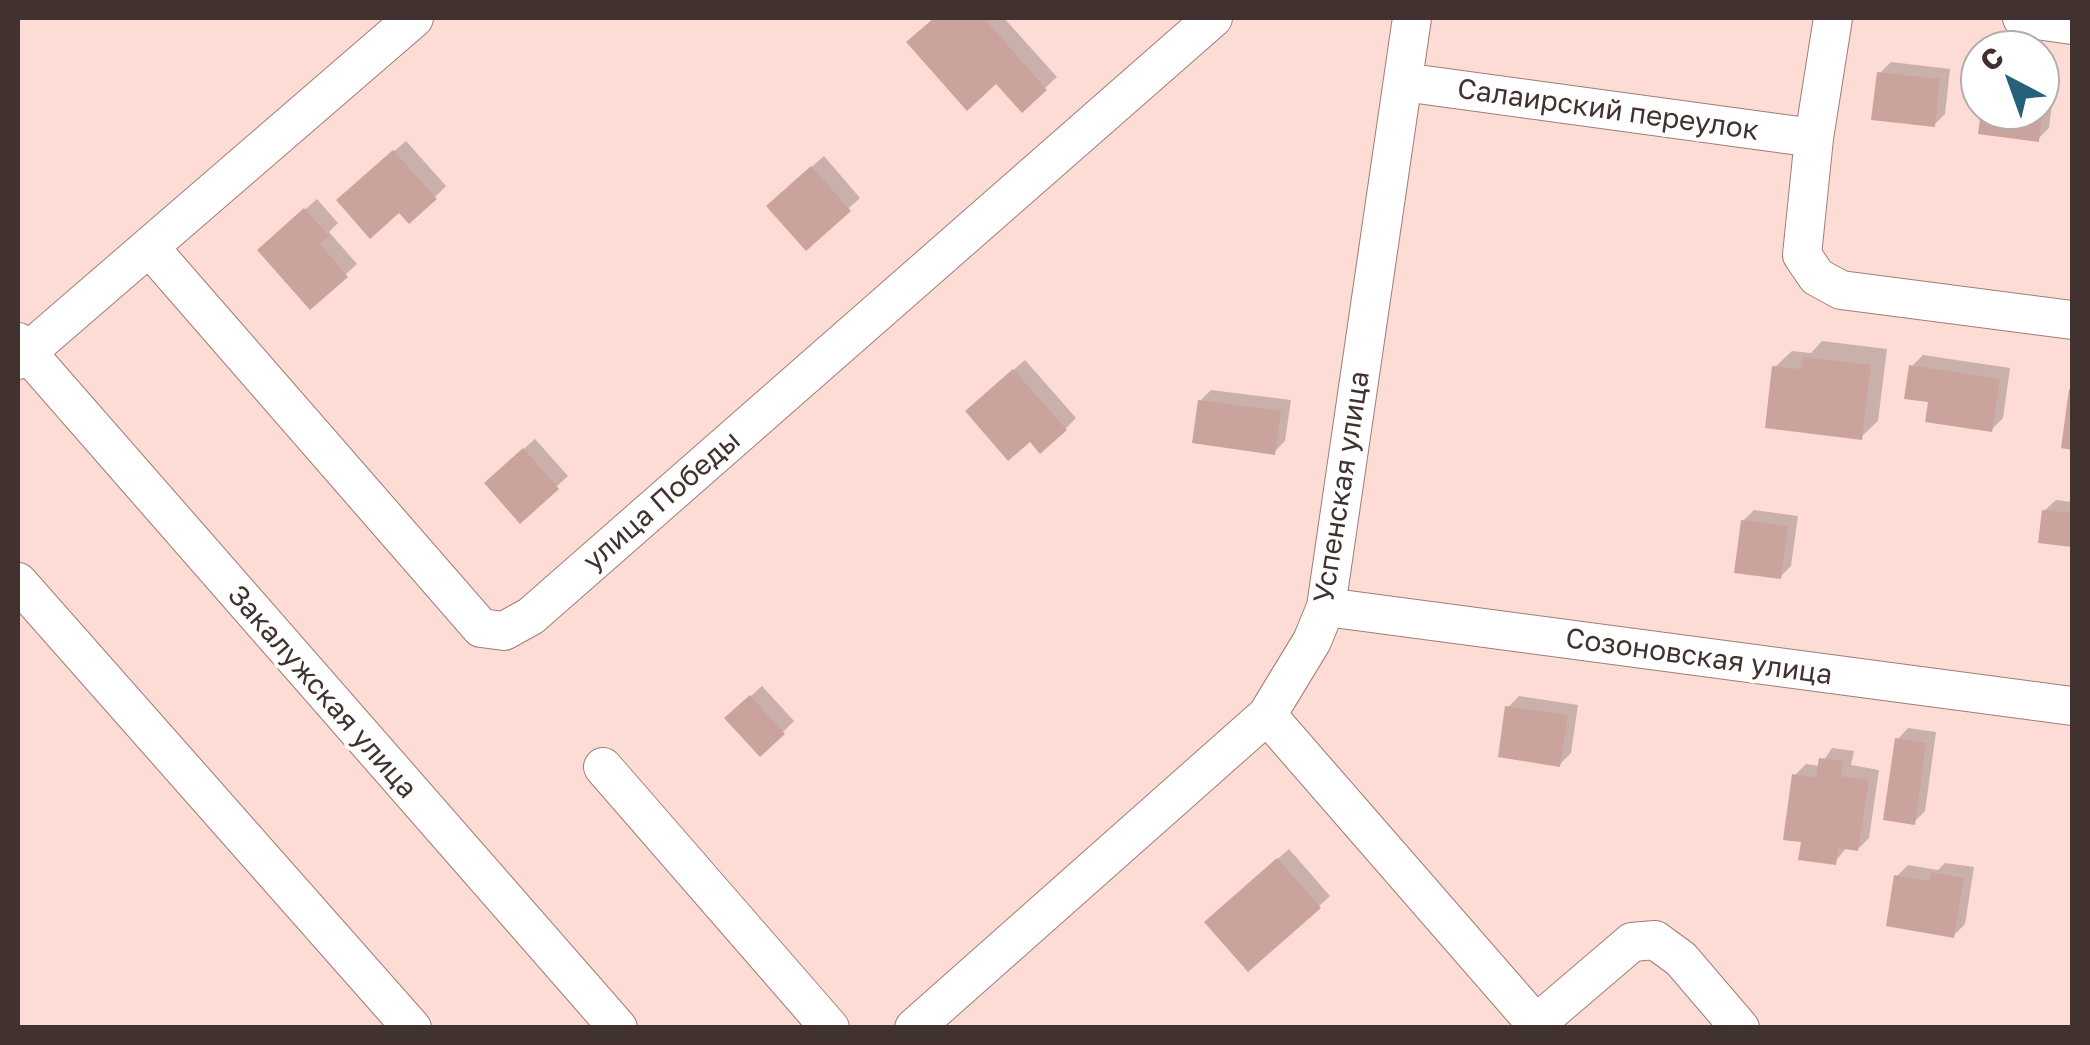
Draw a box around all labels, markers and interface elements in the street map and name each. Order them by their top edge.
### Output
north arrow [1960,30,2060,130]
text: С [1973,40,2010,77]
street label: Салаирский переулок [1455,72,1761,148]
street label: Успенская улица [1307,369,1377,605]
street label: улица Победы [577,424,747,578]
street label: Закалужская улица [220,579,424,805]
street label: Созоновская улица [1564,622,1834,692]

